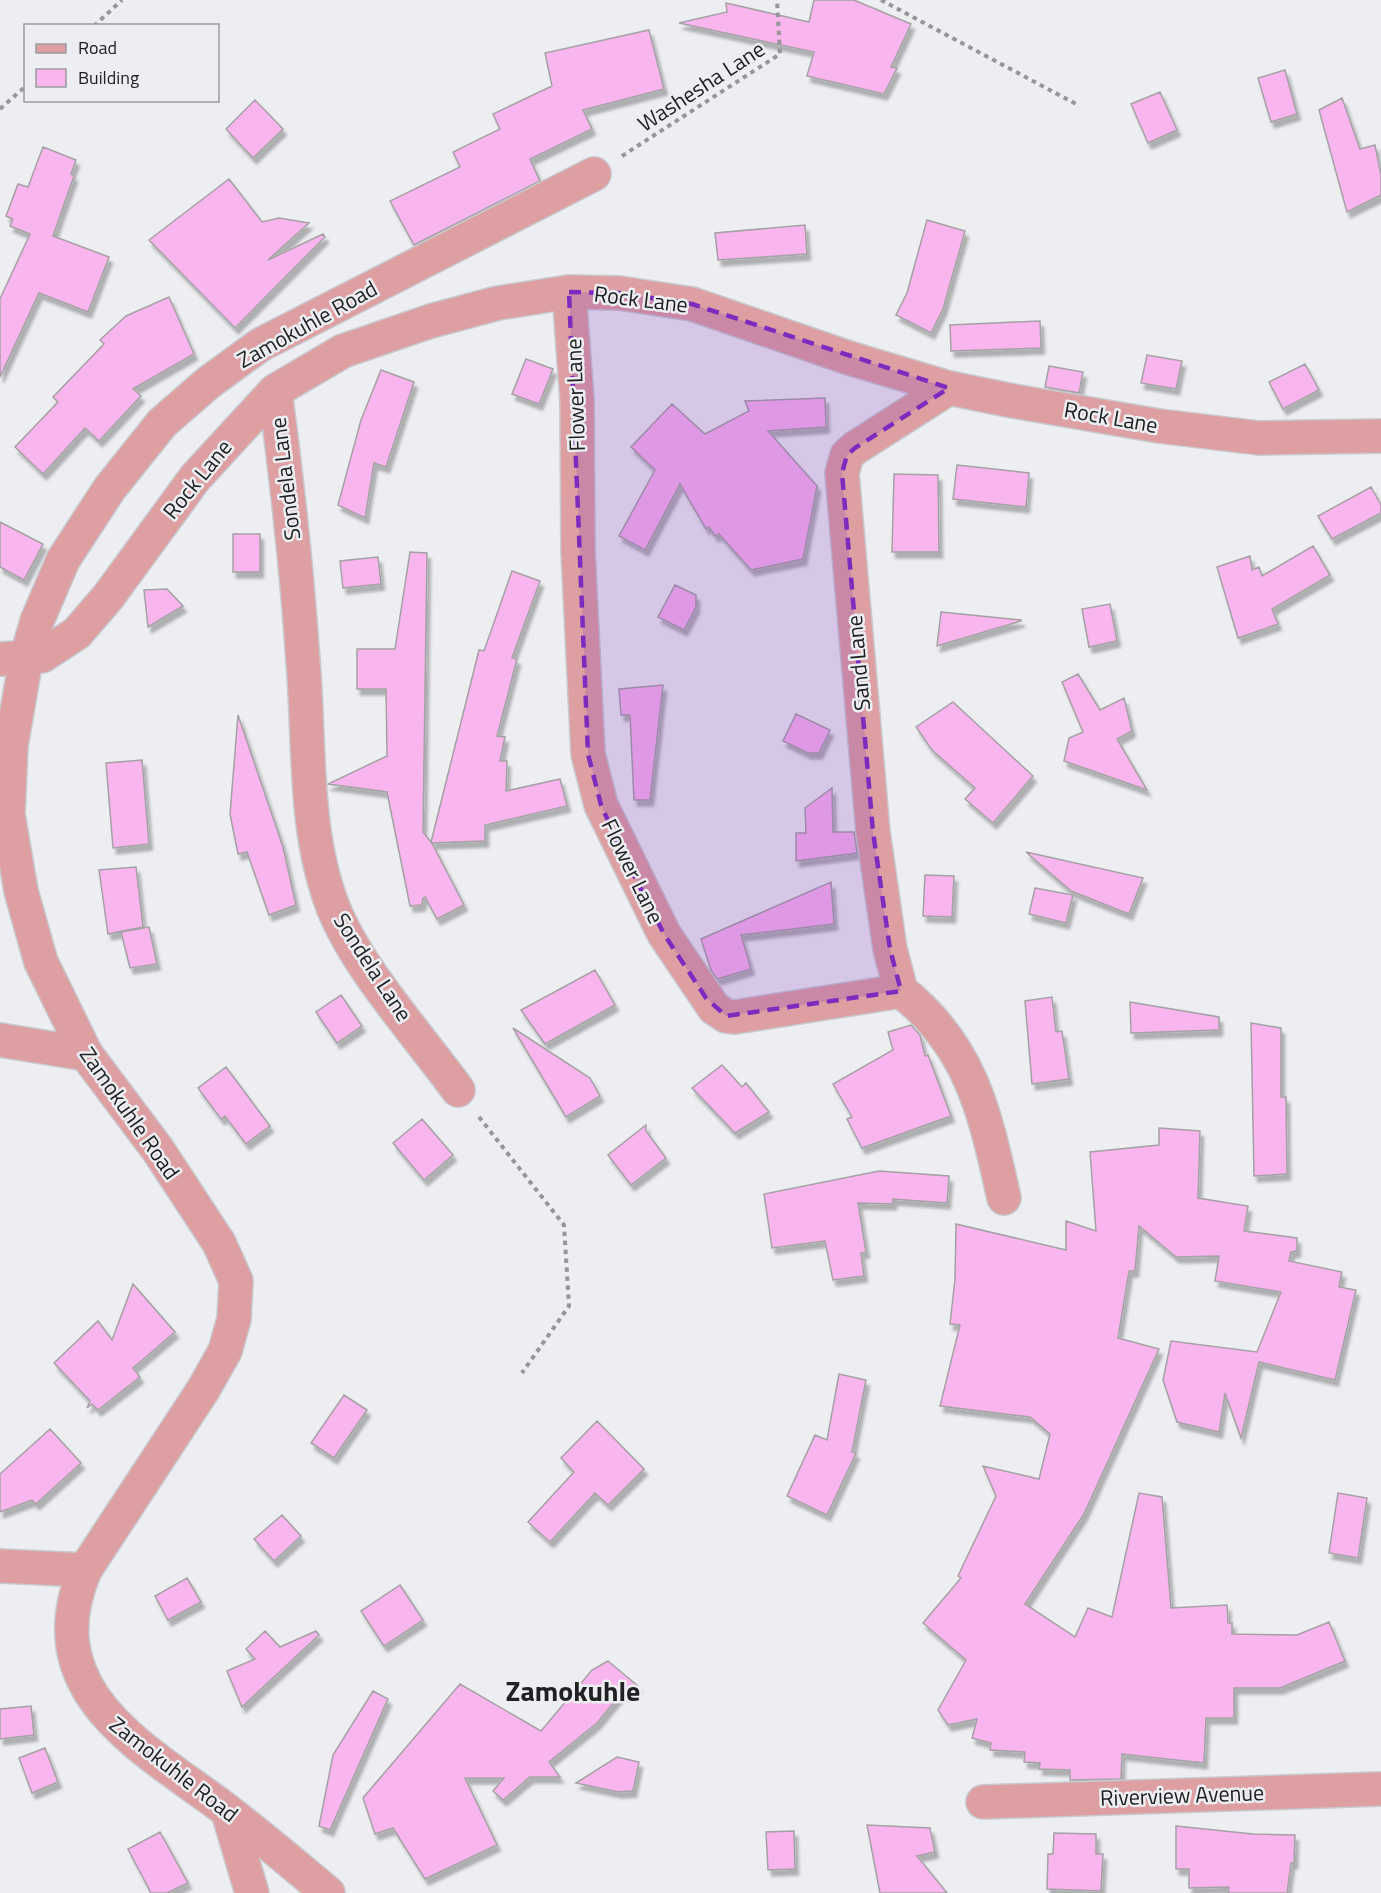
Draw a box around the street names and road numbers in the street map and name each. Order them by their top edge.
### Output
street label: Washesha Lane [631,32,771,140]
street label: Zamokuhle Road [231,271,383,377]
street label: Rock Lane [592,276,690,322]
street label: Flower Lane [556,338,594,452]
street label: Rock Lane [1062,392,1160,442]
street label: Sondela Lane [261,416,309,542]
street label: Rock Lane [154,432,240,526]
street label: Sand Lane [837,614,879,712]
street label: Flower Lane [593,813,673,929]
street label: Sondela Lane [325,906,421,1028]
street label: Zamokuhle Road [71,1040,189,1186]
street label: Zamokuhle Road [102,1708,246,1830]
street label: Riverview Avenue [1099,1775,1265,1815]

